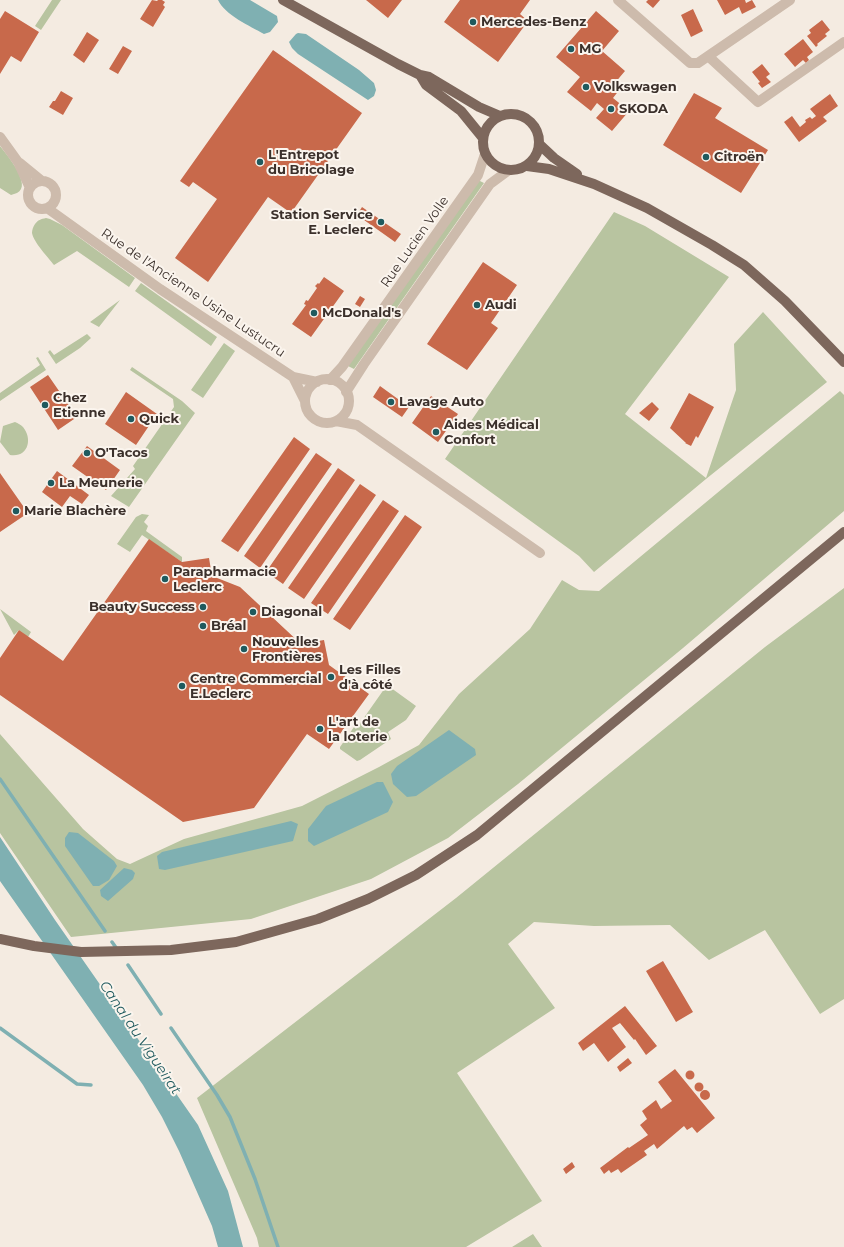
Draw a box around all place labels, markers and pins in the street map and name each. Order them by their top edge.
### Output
place label: Mercedes-Benz [481,14,586,30]
marker: Mercedes-Benz [468,17,478,27]
place label: MG [579,41,601,57]
marker: MG [566,44,576,54]
place label: Volkswagen [594,79,677,95]
marker: Volkswagen [581,82,591,92]
place label: SKODA [619,101,668,117]
marker: SKODA [606,104,616,114]
place label: L'Entrepot du Bricolage [268,147,354,178]
place label: Citroën [714,149,764,165]
marker: Citroën [701,152,711,162]
marker: L'Entrepot du Bricolage [255,157,265,167]
place label: Station Service E. Leclerc [271,207,373,238]
marker: Station Service E. Leclerc [376,217,386,227]
place label: Audi [485,297,517,313]
marker: Audi [472,300,482,310]
place label: McDonald's [322,305,401,321]
marker: McDonald's [309,308,319,318]
place label: Chez Etienne [53,390,106,421]
place label: Lavage Auto [399,394,484,410]
marker: Lavage Auto [386,397,396,407]
marker: Chez Etienne [40,400,50,410]
place label: Quick [139,411,179,427]
marker: Quick [126,414,136,424]
place label: Aides Médical Confort [444,417,539,448]
marker: Aides Médical Confort [431,427,441,437]
place label: O'Tacos [95,445,148,461]
marker: O'Tacos [82,448,92,458]
place label: La Meunerie [59,475,143,491]
marker: La Meunerie [46,478,56,488]
place label: Marie Blachère [24,503,126,519]
marker: Marie Blachère [11,506,21,516]
place label: Parapharmacie Leclerc [173,564,276,595]
marker: Parapharmacie Leclerc [160,574,170,584]
place label: Beauty Success [89,599,195,615]
marker: Beauty Success [198,602,208,612]
place label: Diagonal [261,604,322,620]
marker: Diagonal [248,607,258,617]
place label: Bréal [211,618,246,634]
marker: Bréal [198,621,208,631]
place label: Nouvelles Frontières [252,634,322,665]
marker: Nouvelles Frontières [239,644,249,654]
place label: Les Filles d'à côté [339,662,401,693]
place label: Centre Commercial E.Leclerc [190,671,322,702]
marker: Les Filles d'à côté [326,672,336,682]
marker: Centre Commercial E.Leclerc [177,681,187,691]
place label: L'art de la loterie [328,714,387,745]
marker: L'art de la loterie [315,724,325,734]

